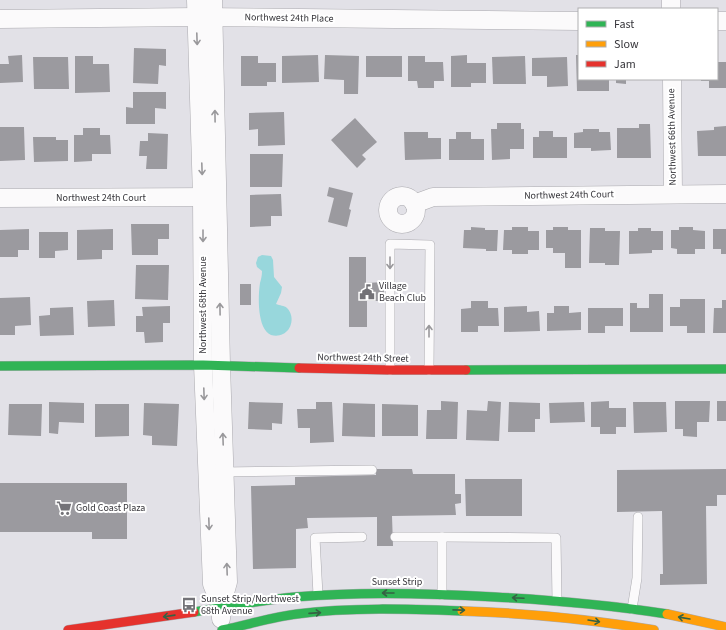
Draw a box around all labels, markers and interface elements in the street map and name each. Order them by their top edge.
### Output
legend [578,8,718,80]
street label: Northwest 24th Place [244,10,334,26]
text: Fast [614,16,634,33]
one-way arrow [193,32,201,45]
text: Slow [614,36,639,53]
text: Jam [614,56,636,73]
street label: Northwest 66th Avenue [664,88,680,186]
one-way arrow [212,110,219,123]
one-way arrow [198,162,205,175]
street label: Northwest 24th Court [524,187,615,203]
street label: Northwest 24th Court [56,191,147,205]
one-way arrow [199,229,207,242]
street label: Northwest 68th Avenue [196,256,210,354]
one-way arrow [386,256,394,269]
place label: Village Beach Club [379,279,426,305]
public building icon: Village Beach Club [358,283,376,301]
one-way arrow [216,303,224,316]
one-way arrow [425,325,433,338]
street label: Northwest 24th Street [317,350,409,366]
one-way arrow [200,387,208,400]
one-way arrow [220,433,227,446]
supermarket icon: Gold Coast Plaza [55,499,73,517]
place label: Gold Coast Plaza [76,501,145,515]
one-way arrow [206,517,213,530]
one-way arrow [224,563,231,576]
street label: Sunset Strip [372,575,423,589]
one-way arrow [382,589,395,597]
place label: Sunset Strip/Northwest 68th Avenue [201,592,299,618]
one-way arrow [512,594,525,601]
bus stop icon: Sunset Strip/Northwest 68th Avenue [180,596,198,614]
one-way arrow [452,607,465,614]
one-way arrow [308,610,321,617]
one-way arrow [163,612,176,620]
one-way arrow [678,614,691,622]
one-way arrow [588,617,601,625]

